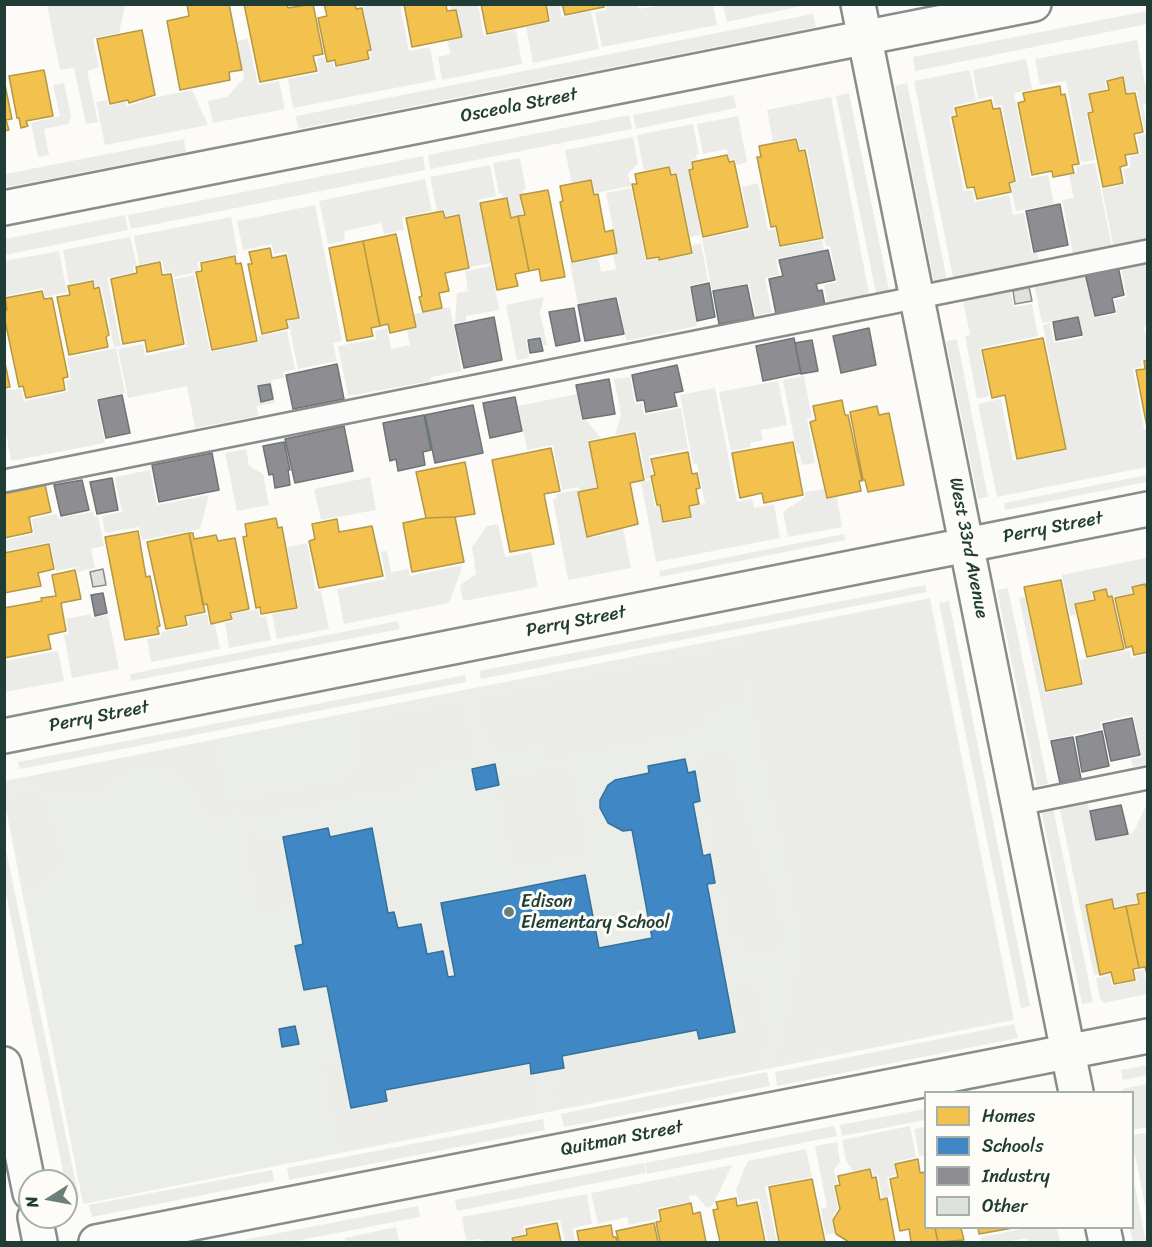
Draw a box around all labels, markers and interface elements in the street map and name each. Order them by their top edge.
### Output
street label: Osceola Street [459,84,579,128]
street label: West 33rd Avenue [944,476,992,620]
street label: Perry Street [1001,508,1105,548]
street label: Perry Street [524,602,628,642]
street label: Perry Street [47,697,151,737]
place label: Edison Elementary School [521,891,670,934]
marker: Edison Elementary School [502,905,516,919]
legend [924,1091,1134,1229]
text: Homes [982,1100,1035,1132]
street label: Quitman Street [559,1117,685,1161]
text: Schools [982,1130,1043,1162]
text: Industry [982,1160,1050,1192]
north arrow [18,1169,78,1229]
text: Other [982,1190,1028,1222]
text: N [17,1194,47,1210]

